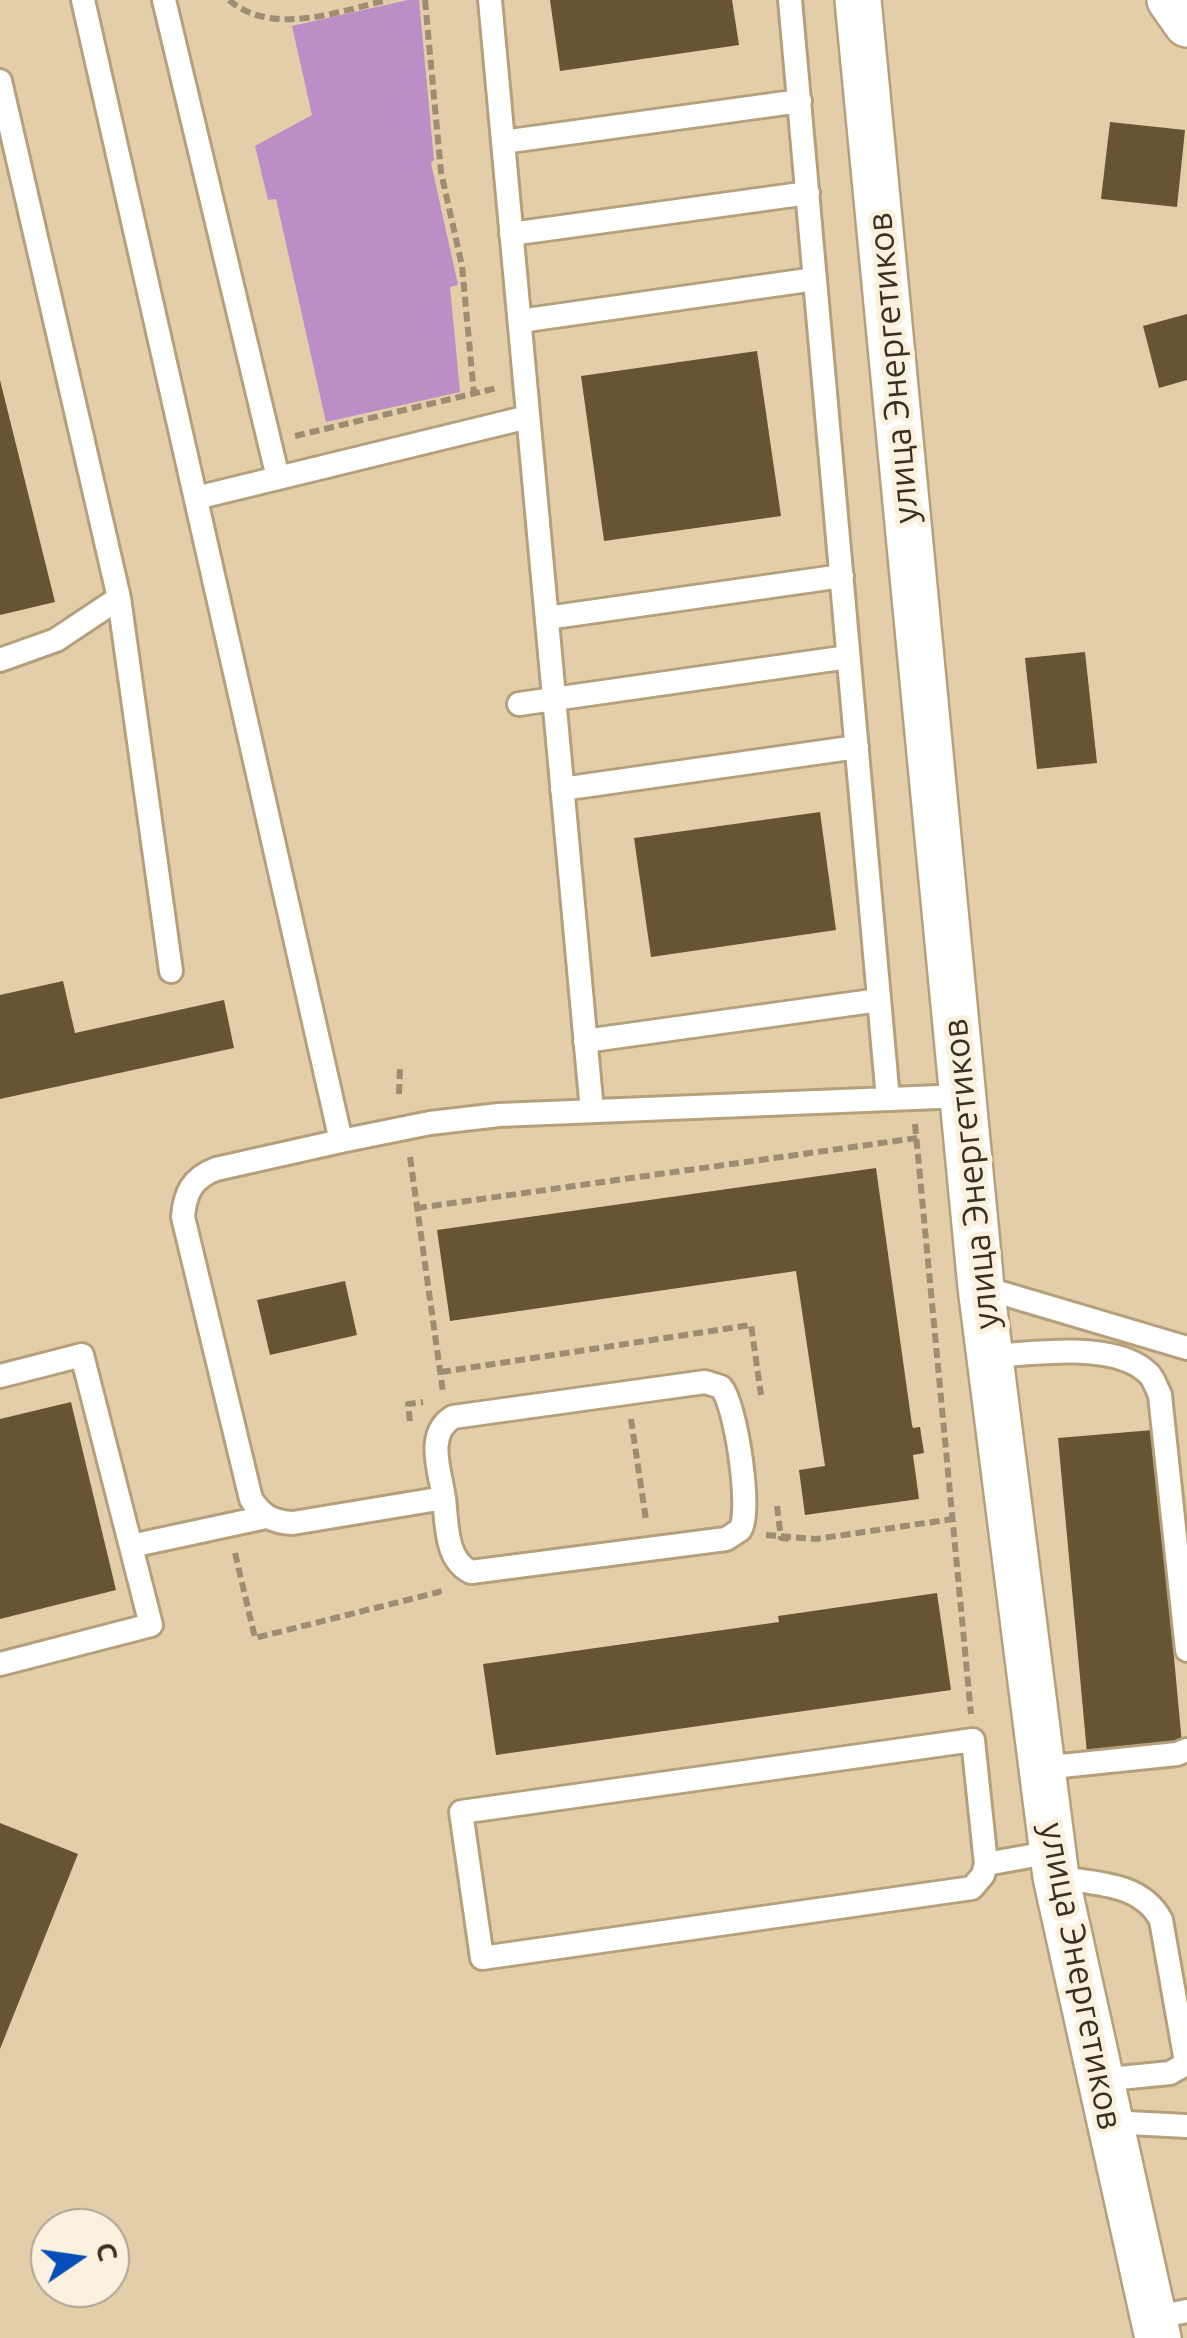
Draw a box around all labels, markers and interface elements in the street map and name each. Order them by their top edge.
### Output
street label: улица Энергетиков [858,211,928,525]
street label: улица Энергетиков [934,1017,1008,1331]
street label: улица Энергетиков [1031,1819,1131,2133]
north arrow [30,2208,130,2308]
text: С [91,2239,125,2264]

